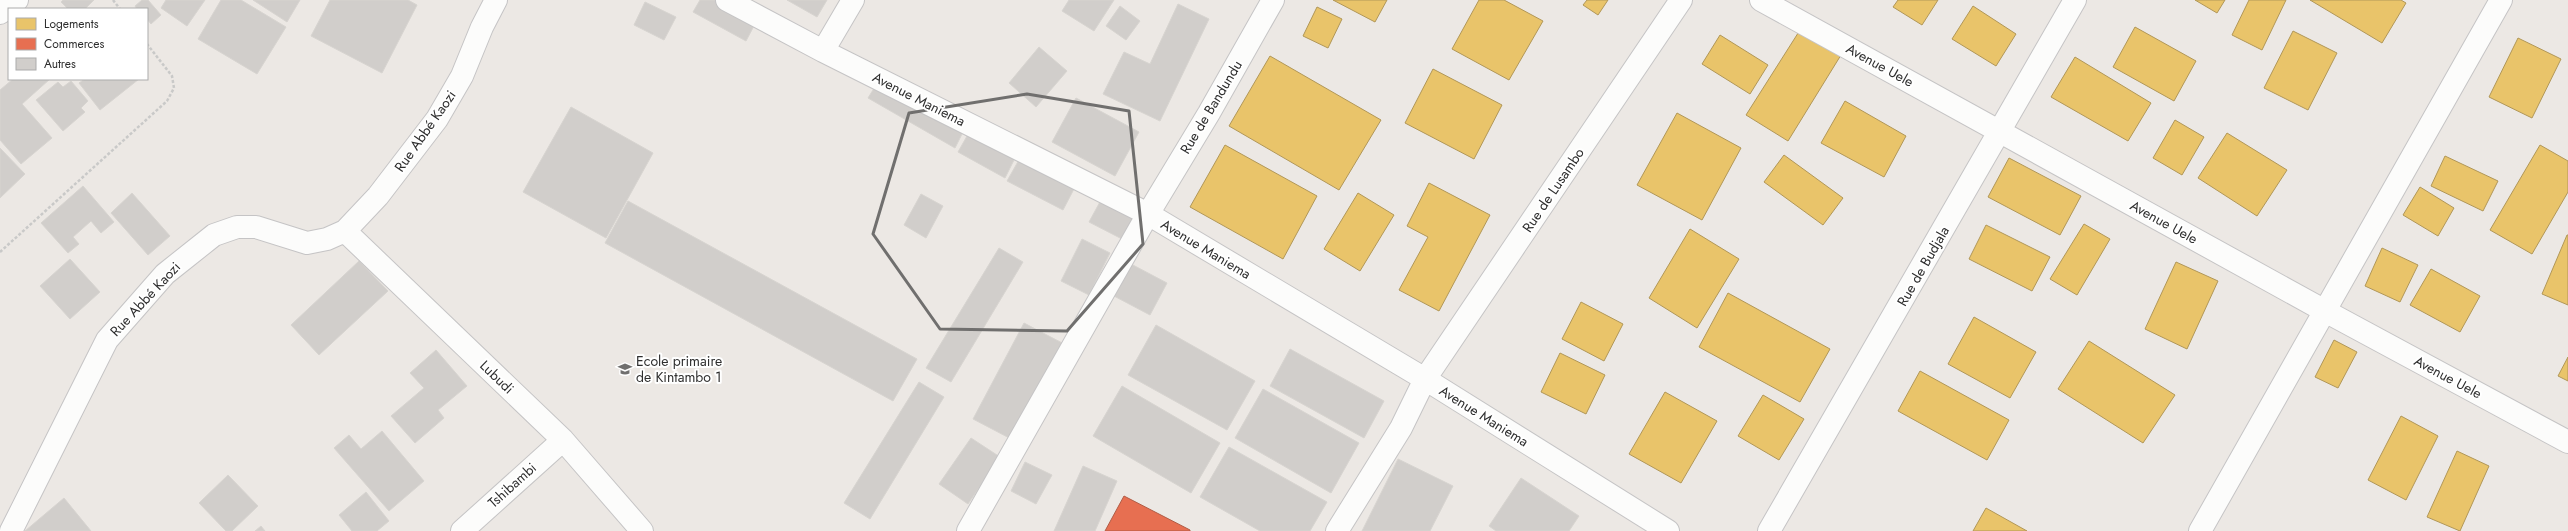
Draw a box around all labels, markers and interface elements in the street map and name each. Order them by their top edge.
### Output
legend [8,8,148,80]
text: Logements [44,15,99,33]
text: Commerces [44,35,105,53]
street label: Avenue Uele [1843,38,1917,92]
text: Autres [44,55,76,73]
street label: Rue de Bandundu [1175,56,1247,158]
street label: Avenue Maniema [869,67,969,131]
street label: Rue Abbé Kaozi [389,86,461,176]
street label: Rue de Lusambo [1517,143,1589,236]
street label: Avenue Uele [2127,195,2201,249]
street label: Avenue Maniema [1157,214,1255,284]
street label: Rue de Budjala [1892,222,1954,310]
street label: Rue Abbé Kaozi [105,257,185,341]
place label: Ecole primaire de Kintambo 1 [636,351,722,387]
street label: Avenue Uele [2411,351,2485,403]
street label: Lubudi [476,356,518,398]
school or university icon: Ecole primaire de Kintambo 1 [617,361,633,377]
street label: Avenue Maniema [1436,381,1532,451]
street label: Tshibambi [483,458,541,512]

